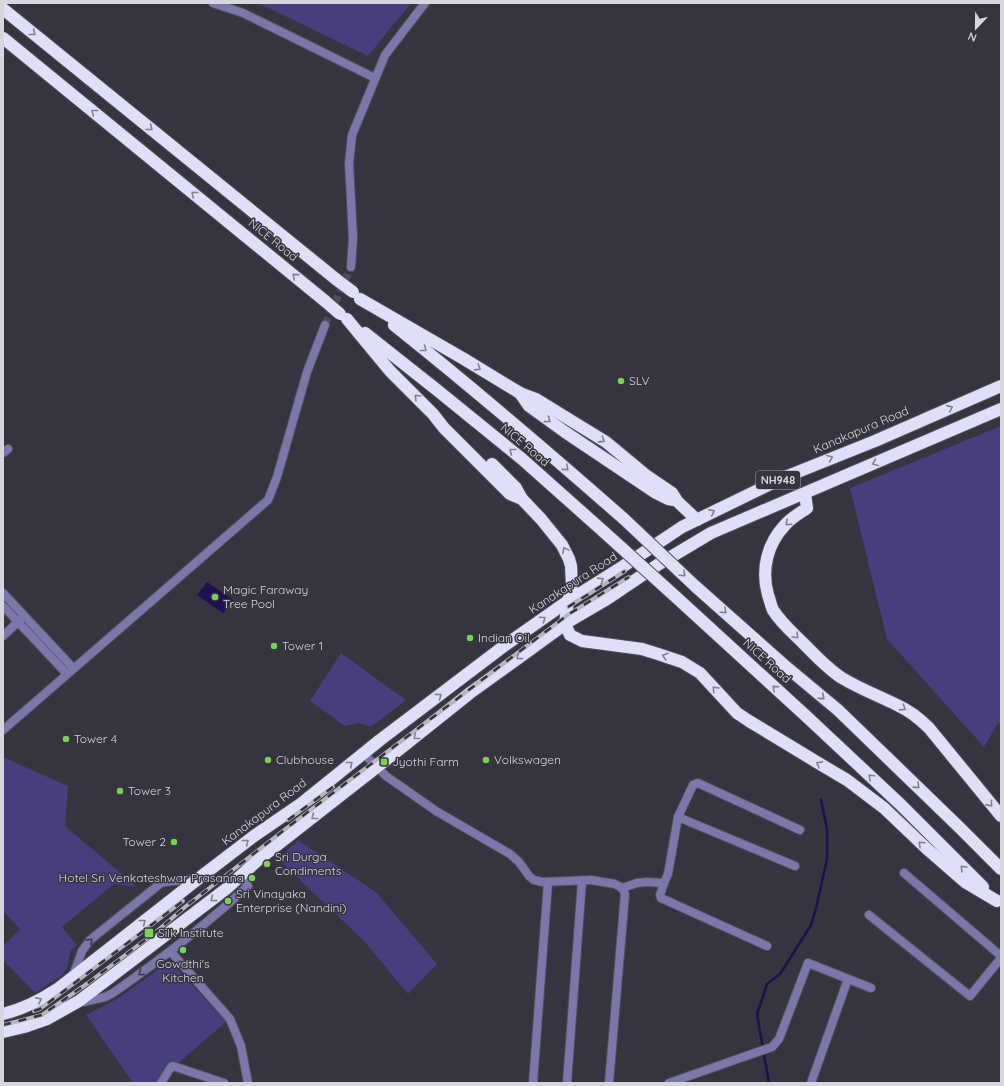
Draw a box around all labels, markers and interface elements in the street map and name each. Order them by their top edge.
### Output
north arrow [956,8,996,48]
one-way arrow [29,29,36,36]
text: N [966,29,979,45]
one-way arrow [91,109,98,116]
one-way arrow [146,123,153,130]
one-way arrow [192,192,199,199]
street label: NICE Road [245,215,301,264]
one-way arrow [292,274,300,281]
one-way arrow [419,344,426,351]
one-way arrow [474,363,481,370]
place label: SLV [629,373,650,388]
marker: SLV [616,376,626,386]
one-way arrow [414,395,422,402]
street label: Kanakapura Road [811,403,911,456]
one-way arrow [946,405,953,413]
one-way arrow [543,415,550,422]
street label: NICE Road [498,420,553,469]
one-way arrow [598,435,605,443]
one-way arrow [509,449,516,456]
one-way arrow [827,455,834,463]
one-way arrow [872,458,879,466]
one-way arrow [561,464,569,471]
road number: NH948 [756,471,800,489]
one-way arrow [708,509,715,517]
one-way arrow [785,518,793,526]
one-way arrow [562,547,569,554]
street label: Kanakapura Road [526,548,620,617]
one-way arrow [678,570,686,577]
one-way arrow [597,577,604,585]
place label: Magic Faraway Tree Pool [223,582,308,611]
marker: Magic Faraway Tree Pool [210,592,220,602]
one-way arrow [719,607,727,614]
one-way arrow [539,616,546,624]
place label: Indian Oil [478,630,530,645]
one-way arrow [791,632,799,639]
marker: Indian Oil [465,633,475,643]
street label: NICE Road [740,635,794,686]
place label: Tower 1 [282,638,323,653]
marker: Tower 1 [269,641,279,651]
one-way arrow [516,652,523,659]
one-way arrow [662,652,669,661]
one-way arrow [712,686,719,693]
one-way arrow [772,686,780,693]
one-way arrow [818,692,825,699]
one-way arrow [434,694,441,701]
one-way arrow [899,704,906,711]
place label: Tower 4 [74,731,117,746]
one-way arrow [413,732,420,739]
marker: Tower 4 [61,734,71,744]
place label: Clubhouse [276,752,334,767]
place label: Volkswagen [494,752,561,767]
place label: Jyothi Farm [392,754,459,769]
marker: Clubhouse [263,755,273,765]
marker: Volkswagen [481,755,491,765]
marker: Jyothi Farm [379,757,389,767]
one-way arrow [816,761,823,769]
one-way arrow [345,762,352,769]
street label: Kanakapura Road [218,775,309,848]
one-way arrow [868,775,875,782]
one-way arrow [912,781,920,789]
place label: Tower 3 [128,783,171,798]
marker: Tower 3 [115,786,125,796]
one-way arrow [985,799,992,806]
one-way arrow [311,812,318,819]
place label: Tower 2 [123,834,166,849]
marker: Tower 2 [169,837,179,847]
one-way arrow [241,840,248,847]
one-way arrow [918,841,926,848]
place label: Sri Durga Condiments [275,849,342,878]
marker: Sri Durga Condiments [262,859,272,869]
one-way arrow [961,865,968,873]
place label: Hotel Sri Venkateshwar Prasanna [59,870,244,885]
marker: Hotel Sri Venkateshwar Prasanna [247,873,257,883]
place label: Sri Vinayaka Enterprise (Nandini) [236,886,347,915]
one-way arrow [210,894,217,902]
marker: Sri Vinayaka Enterprise (Nandini) [223,896,233,906]
one-way arrow [138,920,145,927]
place label: Silk Institute [158,925,224,940]
marker: Silk Institute [143,927,155,939]
one-way arrow [85,938,93,946]
marker: Gowdthi's Kitchen [178,945,188,955]
place label: Gowdthi's Kitchen [156,956,210,985]
one-way arrow [138,968,145,976]
one-way arrow [35,997,43,1005]

